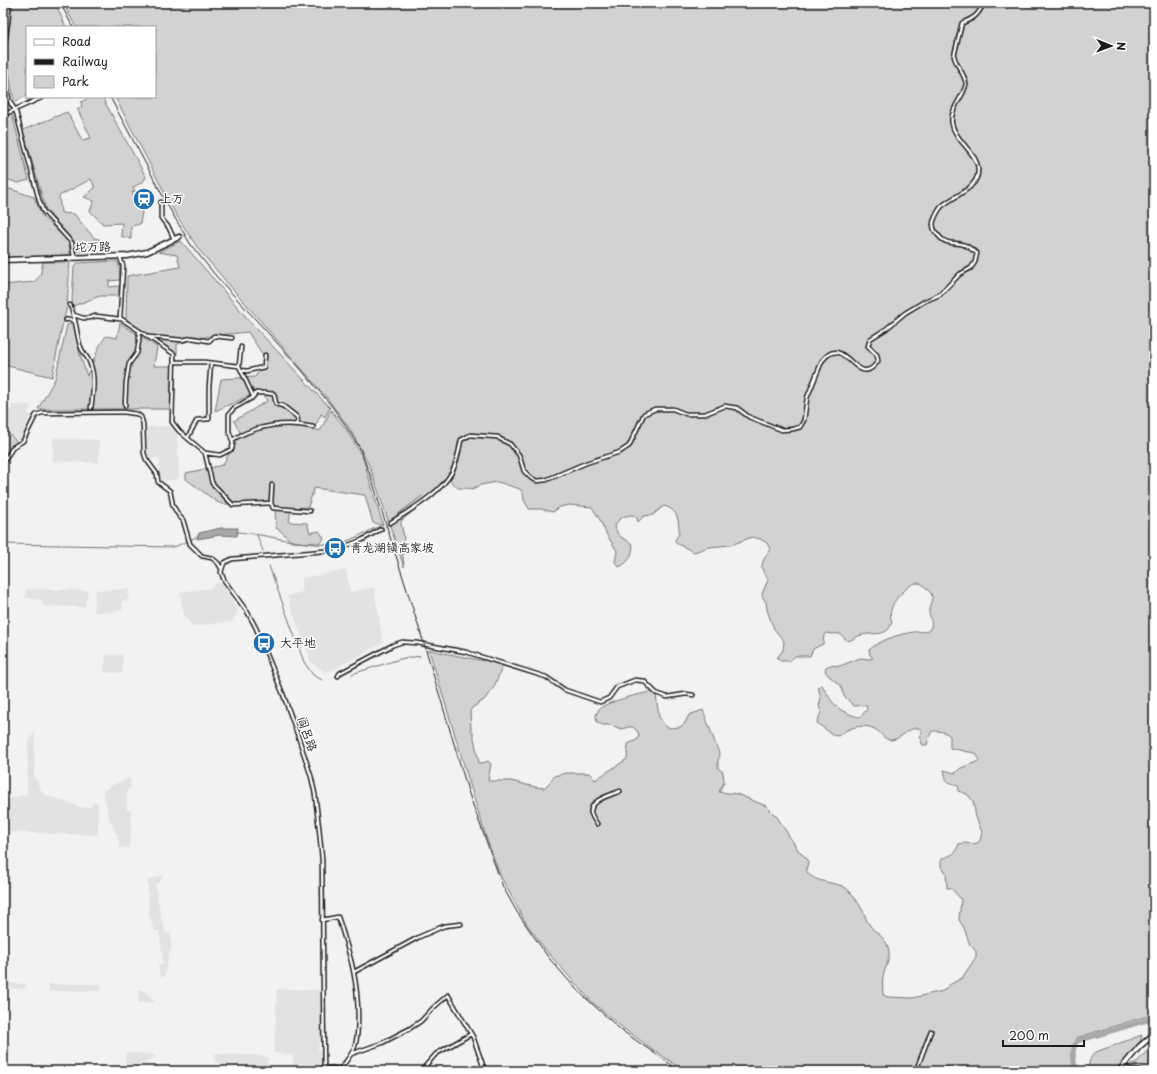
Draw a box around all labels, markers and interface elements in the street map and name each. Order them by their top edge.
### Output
legend [26,26,156,98]
north arrow [1091,26,1131,66]
text: Road [62,32,91,50]
text: N [1113,42,1130,51]
text: Railway [62,52,108,70]
text: Park [62,72,89,90]
station icon: 上万 [131,186,157,212]
place label: 上万 [160,189,184,207]
street label: 坨万路 [75,237,111,255]
bus stop icon: 青龙湖镇高家坡 [322,535,348,561]
place label: 青龙湖镇高家坡 [350,538,434,556]
bus stop icon: 大平地 [251,630,277,656]
place label: 大平地 [280,633,316,651]
street label: 阎吕路 [294,714,322,754]
scale bar [1003,1022,1084,1048]
text: 200 m [1009,1026,1049,1044]

